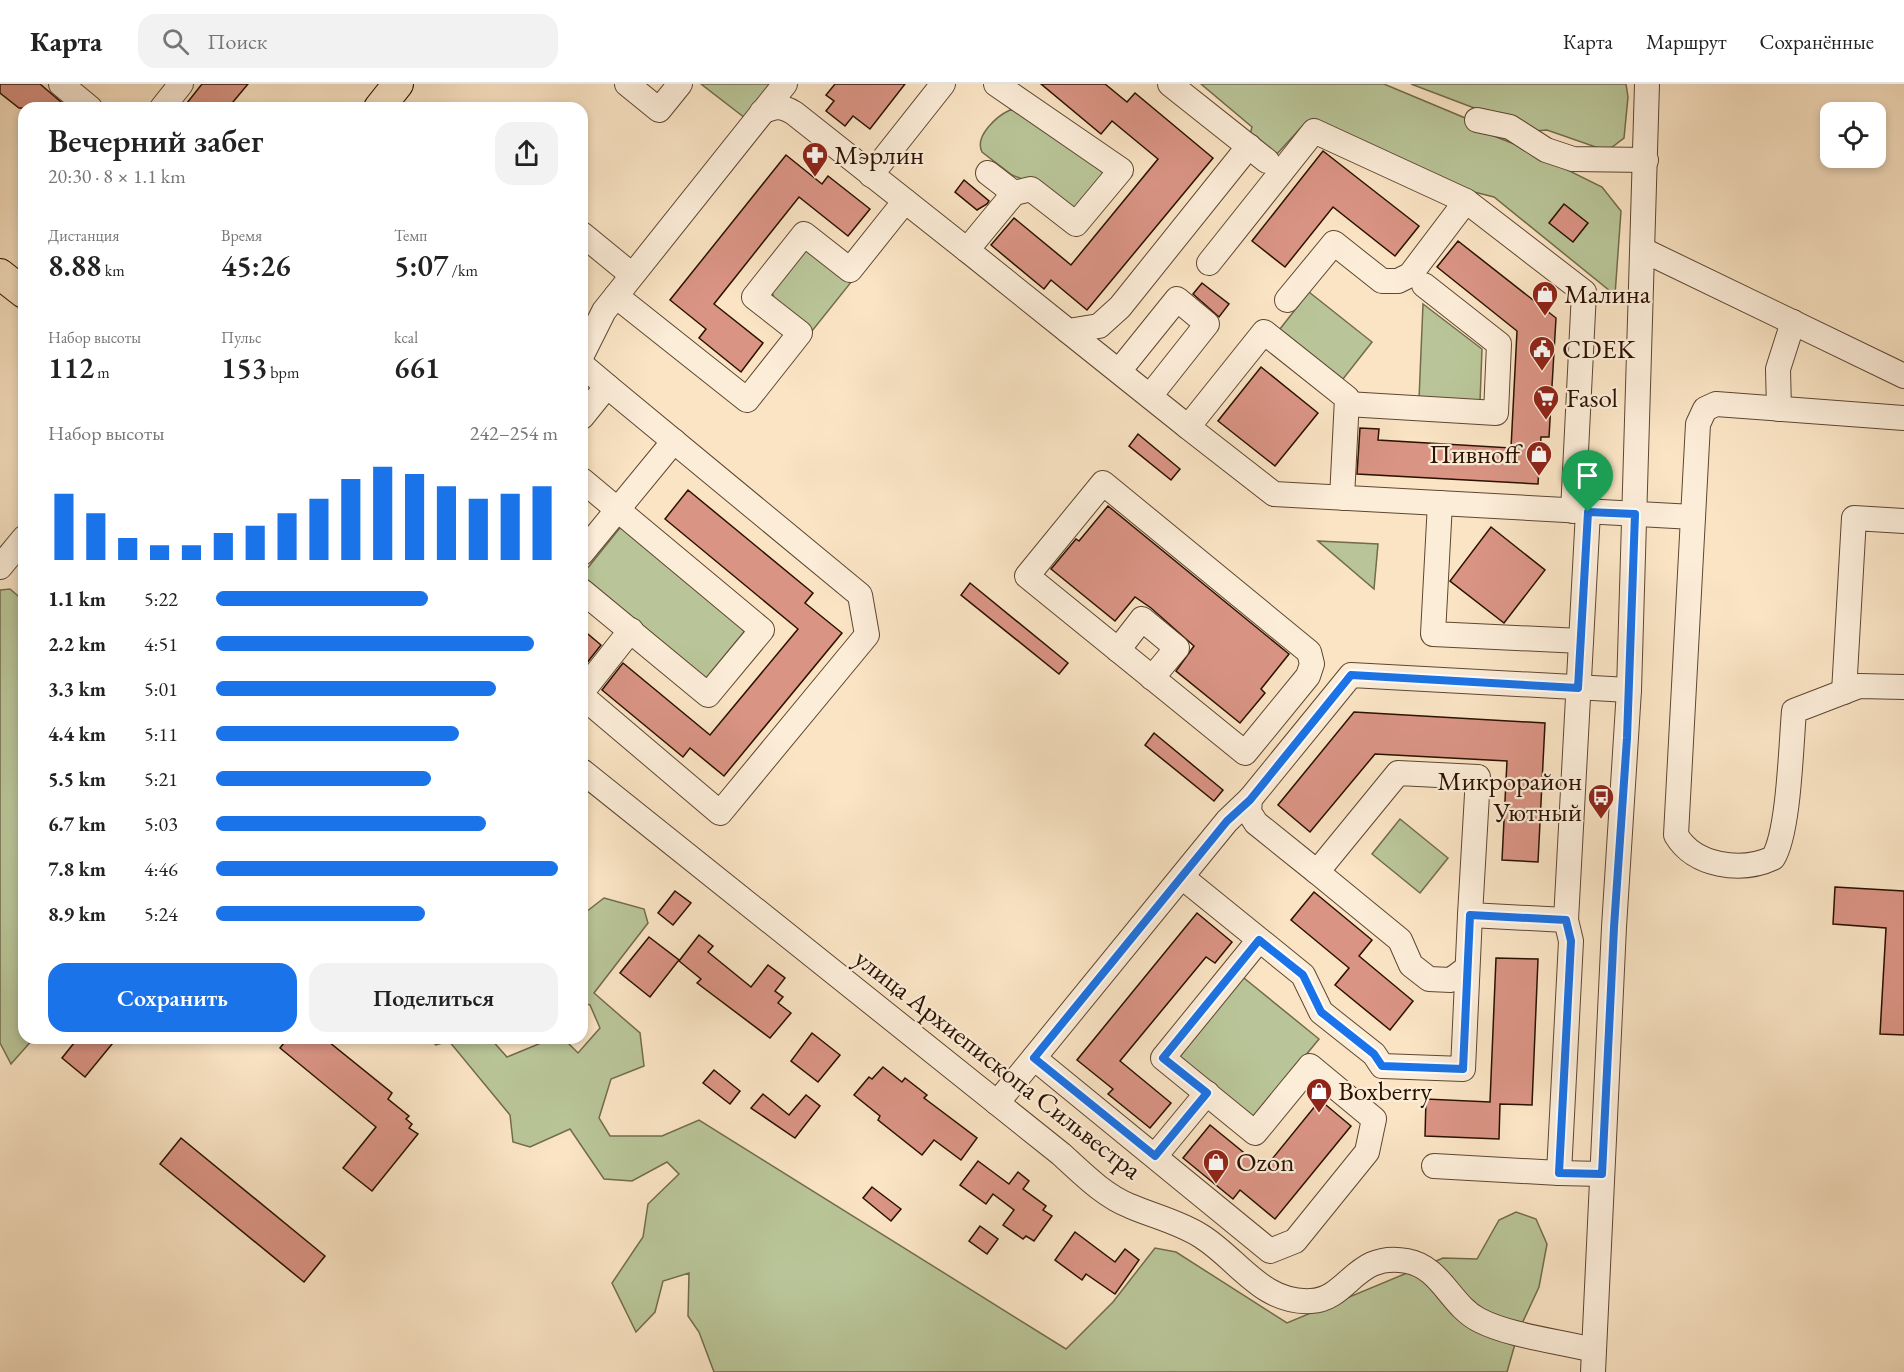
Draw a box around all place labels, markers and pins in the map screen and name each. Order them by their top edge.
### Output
place label: Мэрлин [834,137,924,172]
pharmacy icon: Мэрлин [800,140,830,178]
place label: Малина [1564,276,1651,311]
shop icon: Малина [1530,279,1560,317]
place label: CDEK [1562,331,1636,366]
public building icon: CDEK [1527,334,1557,372]
place label: Fasol [1566,380,1618,415]
supermarket icon: Fasol [1531,383,1561,421]
place label: Пивноff [1429,436,1523,471]
shop icon: Пивноff [1524,439,1554,477]
pin [1562,450,1613,512]
place label: Микрорайон Уютный [1437,763,1582,829]
bus stop icon: Микрорайон Уютный [1586,782,1616,820]
place label: Boxberry [1338,1073,1432,1108]
shop icon: Boxberry [1304,1076,1334,1114]
place label: Ozon [1236,1144,1294,1179]
shop icon: Ozon [1201,1147,1231,1185]

